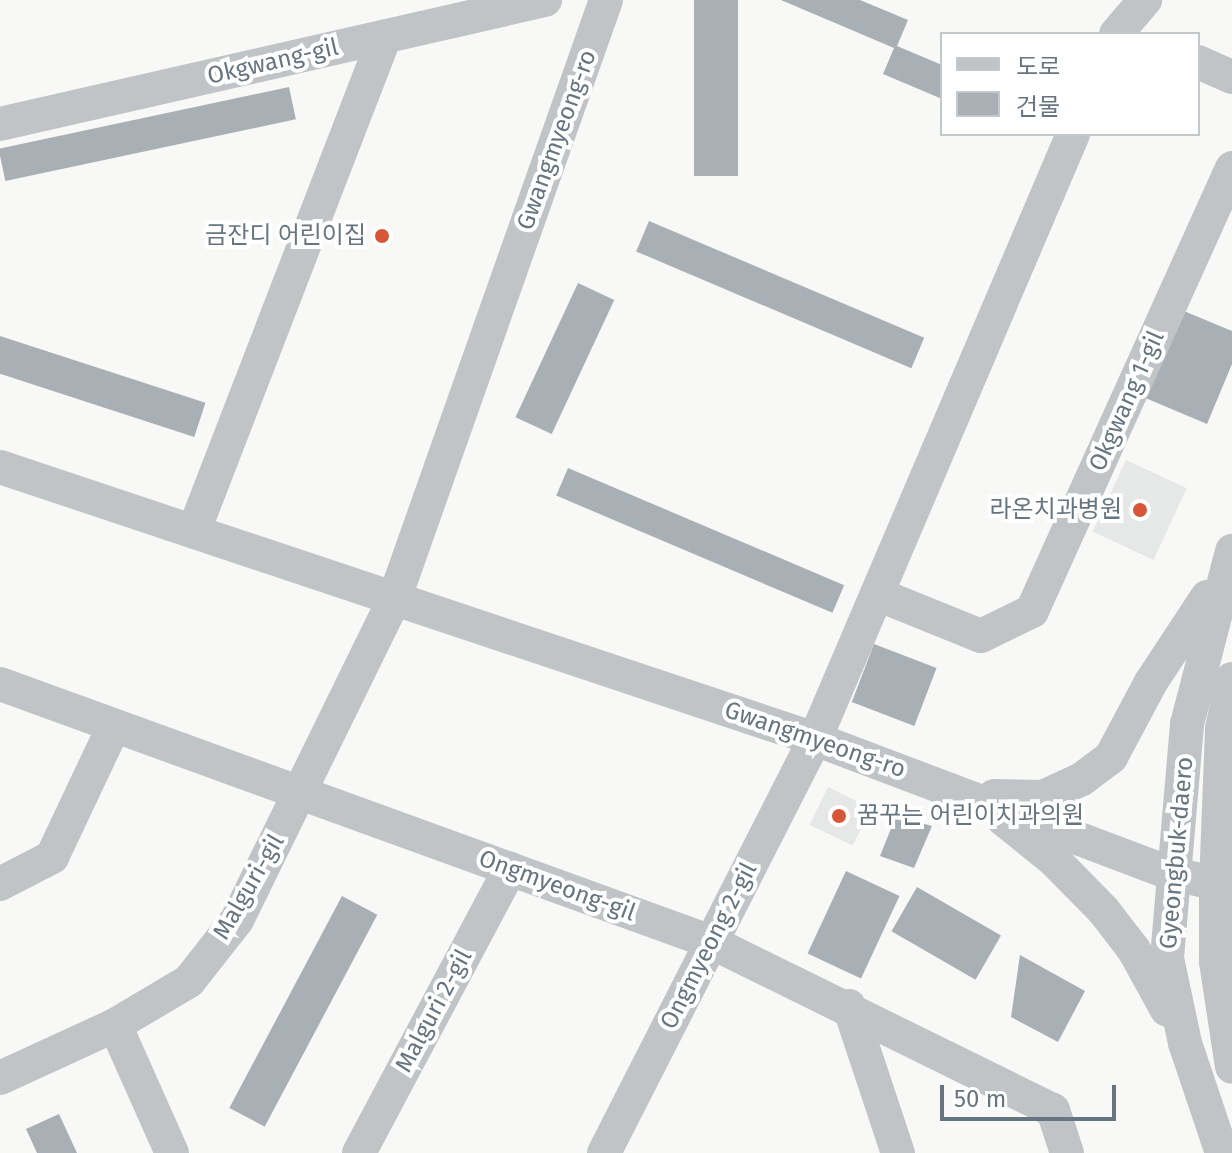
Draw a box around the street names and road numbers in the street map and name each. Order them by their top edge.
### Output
street label: Okgwang-gil [205,33,341,91]
street label: Gwangmyeong-ro [511,46,603,234]
street label: Okgwang 1-gil [1083,326,1171,476]
street label: Gwangmyeong-ro [721,696,909,784]
street label: Gyeongbuk-daero [1154,756,1200,950]
street label: Malguri-gil [207,829,291,945]
street label: Ongmyeong-gil [475,844,639,928]
street label: Ongmyeong 2-gil [655,858,763,1034]
street label: Malguri 2-gil [390,945,478,1077]

